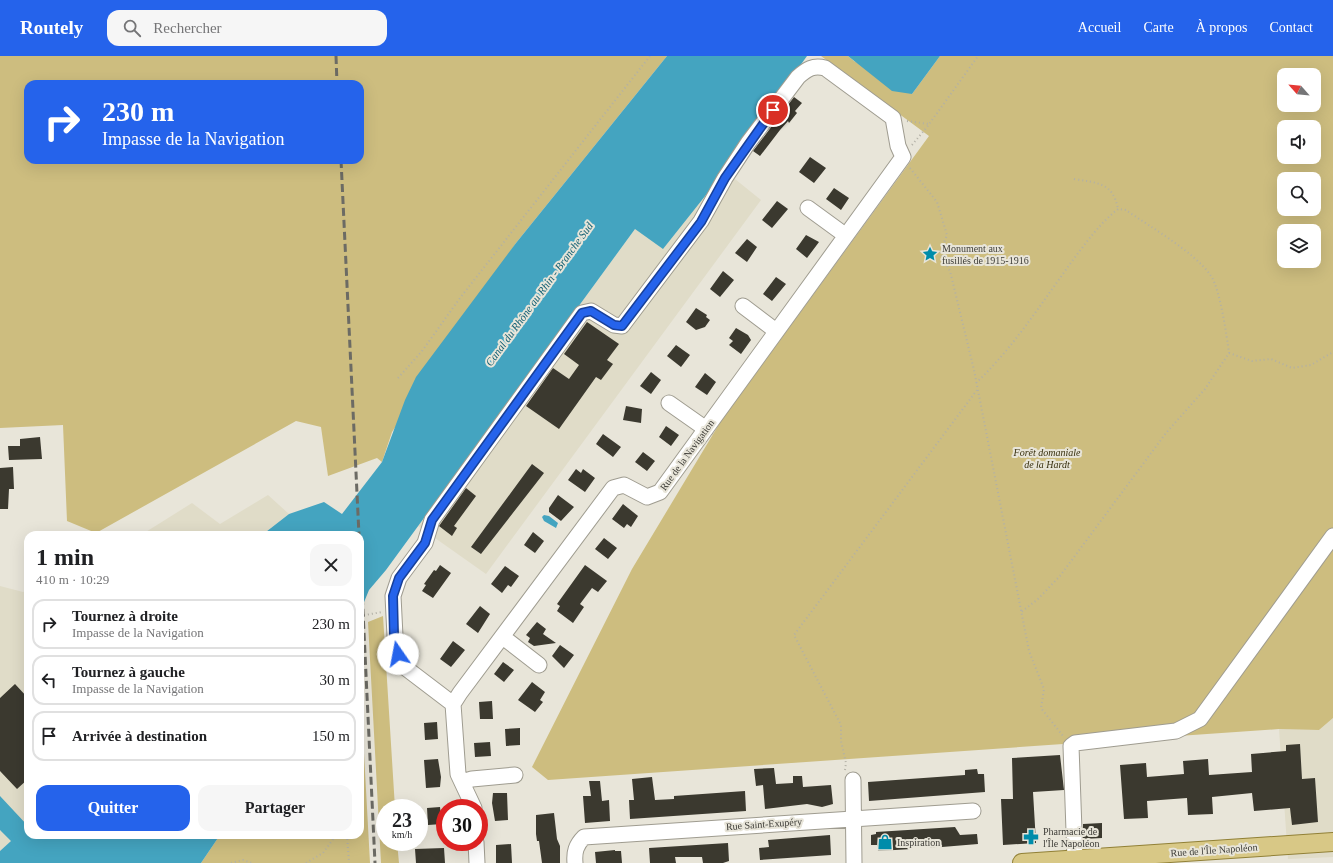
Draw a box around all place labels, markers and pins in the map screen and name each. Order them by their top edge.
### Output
pin [756,93,790,127]
place label: Monument aux fusillés de 1915-1916 [942,243,1029,266]
place icon: Monument aux fusillés de 1915-1916 [921,245,939,263]
place label: Pharmacie de l'Île Napoléon [1043,826,1100,849]
pharmacy icon: Pharmacie de l'Île Napoléon [1022,828,1040,846]
shop icon: Inspiration [876,833,894,851]
place label: Inspiration [897,837,940,848]

